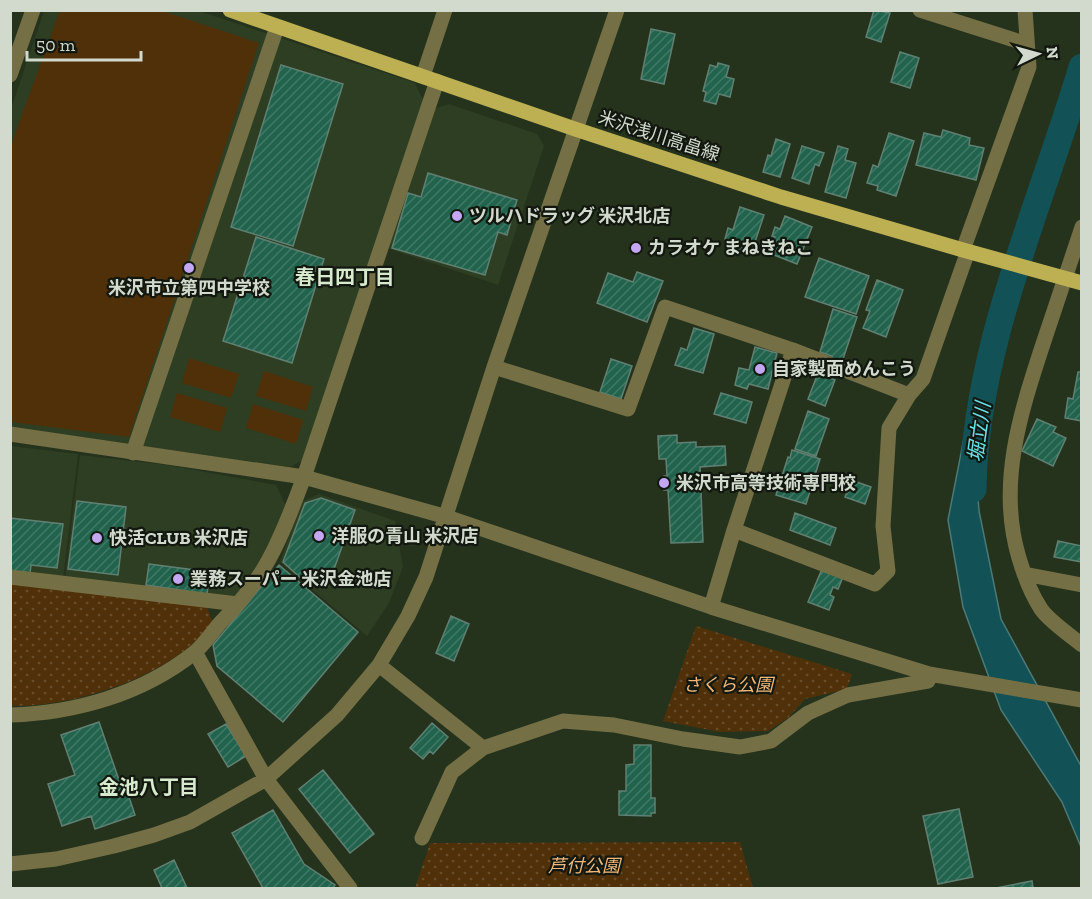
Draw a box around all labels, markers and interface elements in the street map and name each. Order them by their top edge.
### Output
scale bar [27,24,141,62]
north arrow [1008,24,1068,84]
text: 50 m [36,34,76,56]
text: N [1042,46,1062,60]
street label: 米沢浅川高畠線 [596,106,722,166]
place label: ツルハドラッグ 米沢北店 [469,205,670,227]
marker: ツルハドラッグ 米沢北店 [450,209,464,223]
place label: カラオケ まねきねこ [648,237,813,259]
marker: カラオケ まねきねこ [629,241,643,255]
marker: 米沢市立第四中学校 [182,261,196,275]
district label: 春日四丁目 [295,265,395,289]
place label: 米沢市立第四中学校 [108,277,270,299]
place label: 自家製面めんこう [772,358,916,380]
marker: 自家製面めんこう [753,362,767,376]
water label: 堀立川 [963,399,995,463]
place label: 米沢市高等技術専門校 [676,472,856,494]
marker: 米沢市高等技術専門校 [657,476,671,490]
place label: 洋服の青山 米沢店 [331,525,478,547]
place label: 快活CLUB 米沢店 [109,527,248,549]
marker: 洋服の青山 米沢店 [312,529,326,543]
marker: 快活CLUB 米沢店 [90,531,104,545]
place label: 業務スーパー 米沢金池店 [190,568,391,590]
marker: 業務スーパー 米沢金池店 [171,572,185,586]
park label: さくら公園 [683,674,776,696]
district label: 金池八丁目 [99,775,199,799]
park label: 芦付公園 [548,855,623,877]

